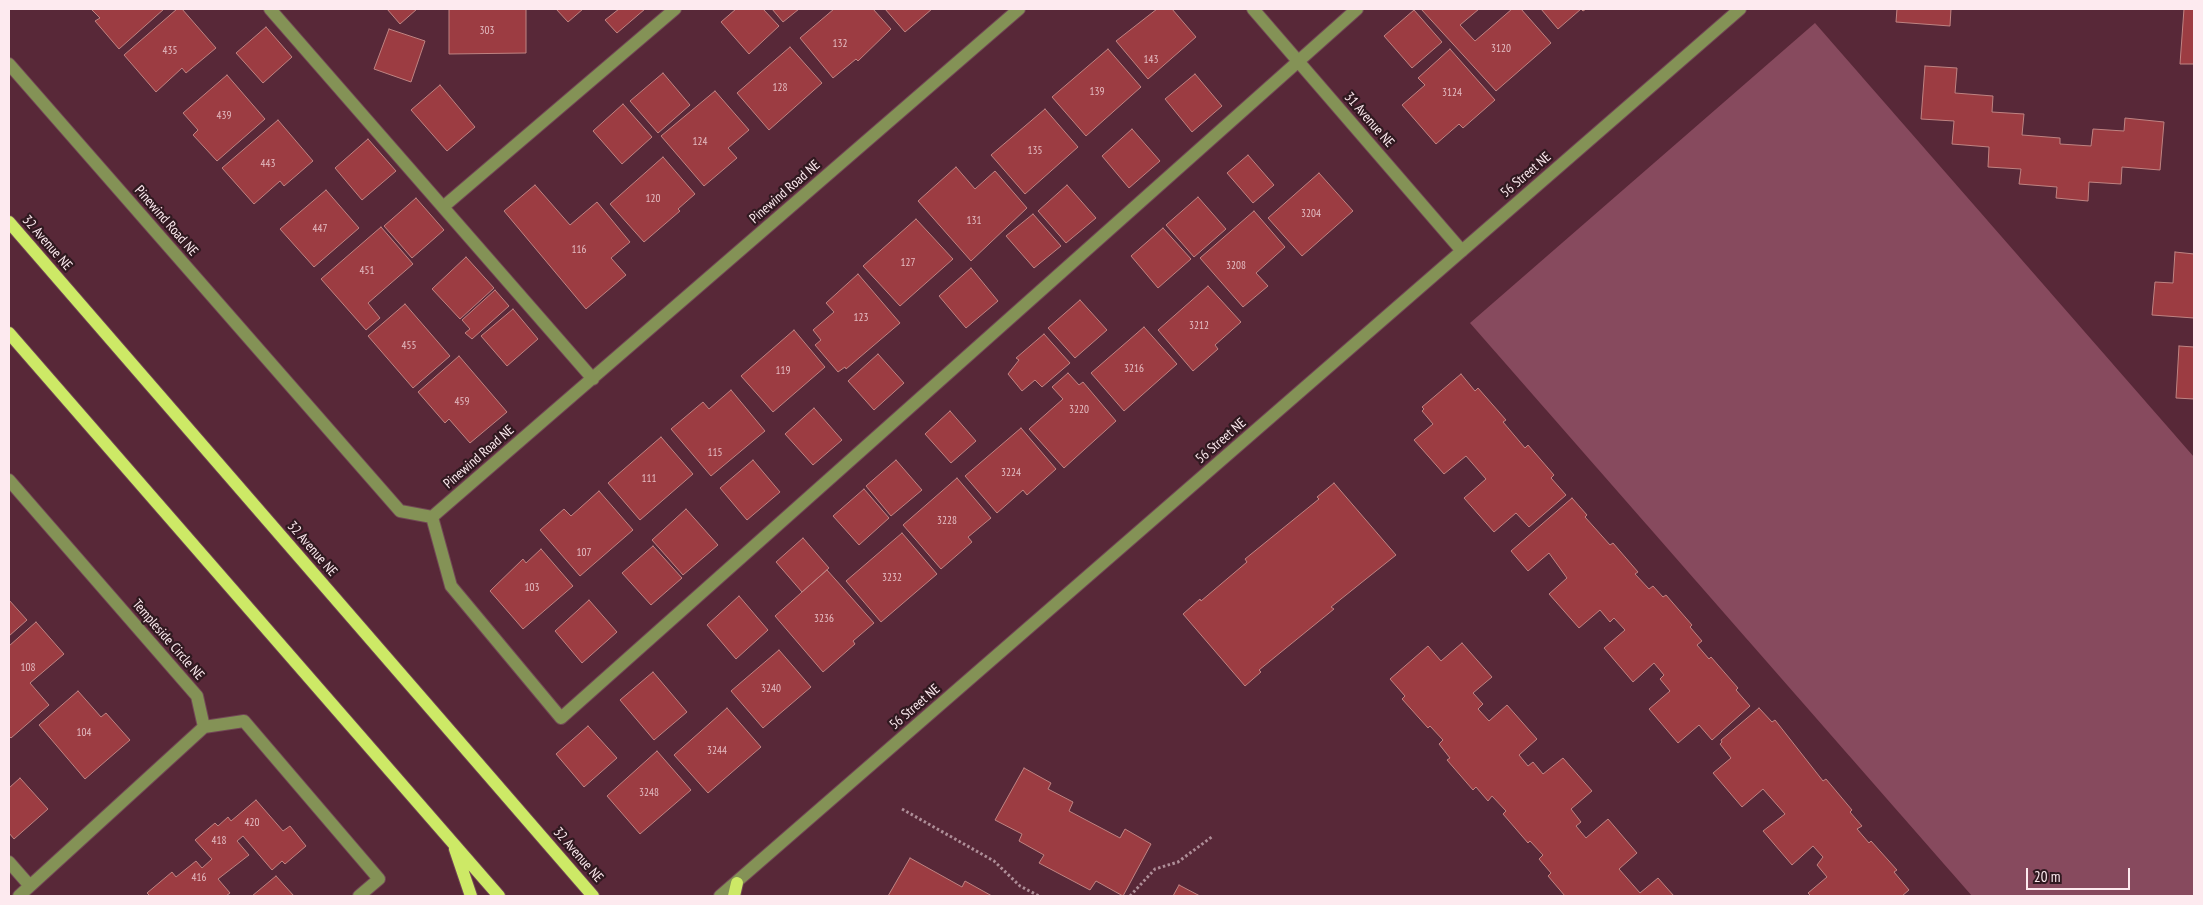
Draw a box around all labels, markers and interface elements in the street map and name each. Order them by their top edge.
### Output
house number: 303 [480,24,494,38]
house number: 132 [833,37,847,51]
house number: 3120 [1491,42,1511,56]
house number: 435 [163,44,177,58]
house number: 143 [1144,53,1158,67]
house number: 128 [773,81,787,95]
house number: 139 [1090,85,1104,99]
house number: 3124 [1442,86,1462,100]
street label: 31 Avenue NE [1341,89,1397,151]
house number: 439 [217,109,231,123]
house number: 124 [693,135,707,149]
house number: 135 [1028,144,1042,158]
street label: 56 Street NE [1497,149,1555,201]
house number: 443 [261,157,275,171]
street label: Pinewind Road NE [746,157,824,227]
street label: Pinewind Road NE [131,182,201,260]
house number: 120 [646,192,660,206]
house number: 3204 [1301,207,1321,221]
street label: 32 Avenue NE [19,212,75,274]
house number: 131 [967,214,981,228]
house number: 447 [313,222,327,236]
house number: 116 [572,243,586,257]
house number: 127 [901,256,915,270]
house number: 3208 [1226,259,1246,273]
house number: 451 [360,264,374,278]
house number: 123 [854,311,868,325]
house number: 3212 [1189,319,1209,333]
house number: 455 [402,339,416,353]
house number: 3216 [1124,362,1144,376]
house number: 119 [776,364,790,378]
house number: 459 [455,395,469,409]
house number: 3220 [1069,403,1089,417]
street label: 56 Street NE [1192,415,1250,467]
street label: Pinewind Road NE [440,422,518,492]
house number: 115 [708,446,722,460]
house number: 3224 [1001,466,1021,480]
house number: 111 [642,472,656,486]
house number: 3228 [937,514,957,528]
street label: 32 Avenue NE [284,518,340,580]
house number: 107 [577,546,591,560]
house number: 3232 [882,571,902,585]
house number: 103 [525,581,539,595]
street label: Templeside Circle NE [128,596,208,684]
house number: 3236 [814,612,834,626]
house number: 108 [21,661,35,675]
street label: 56 Street NE [886,681,944,733]
house number: 3240 [761,682,781,696]
house number: 104 [77,726,91,740]
house number: 3244 [707,744,727,758]
house number: 3248 [639,786,659,800]
house number: 420 [245,816,259,830]
street label: 32 Avenue NE [550,824,606,886]
house number: 418 [212,834,226,848]
scale bar [2028,858,2132,890]
text: 20 m [2034,867,2060,886]
house number: 416 [192,871,206,885]

